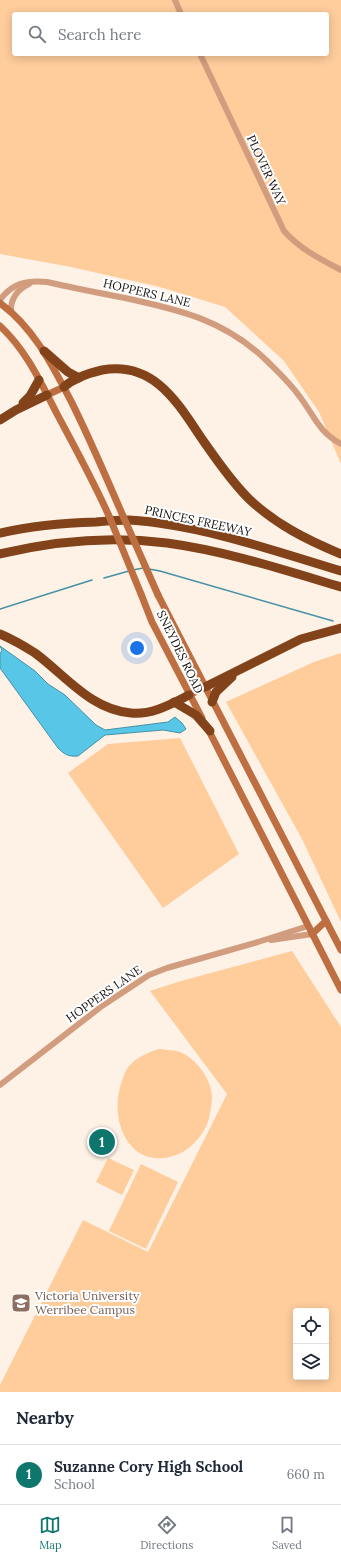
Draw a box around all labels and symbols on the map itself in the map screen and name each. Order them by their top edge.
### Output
street label: PLOVER WAY [244,132,289,207]
street label: HOPPERS LANE [102,275,192,310]
street label: PRINCES FREEWAY [143,502,253,539]
street label: SNEYDES ROAD [154,608,207,696]
your location [127,638,147,658]
street label: HOPPERS LANE [63,962,145,1025]
pin: 1 [89,1127,115,1157]
place label: Victoria University Werribee Campus [34,1288,140,1317]
school or university icon: Victoria University Werribee Campus [10,1292,32,1314]

